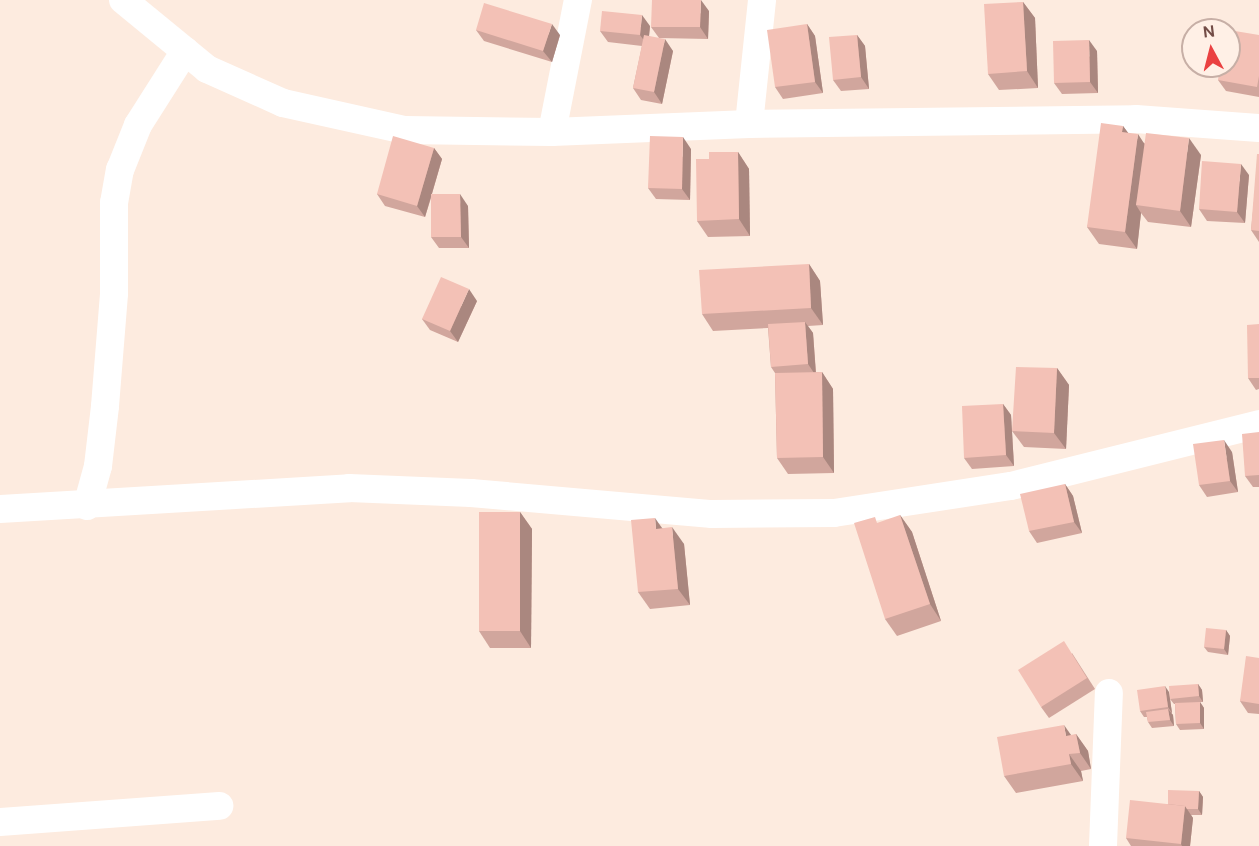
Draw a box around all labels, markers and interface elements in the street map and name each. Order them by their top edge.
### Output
north arrow [1181,18,1241,78]
text: N [1202,20,1216,43]

